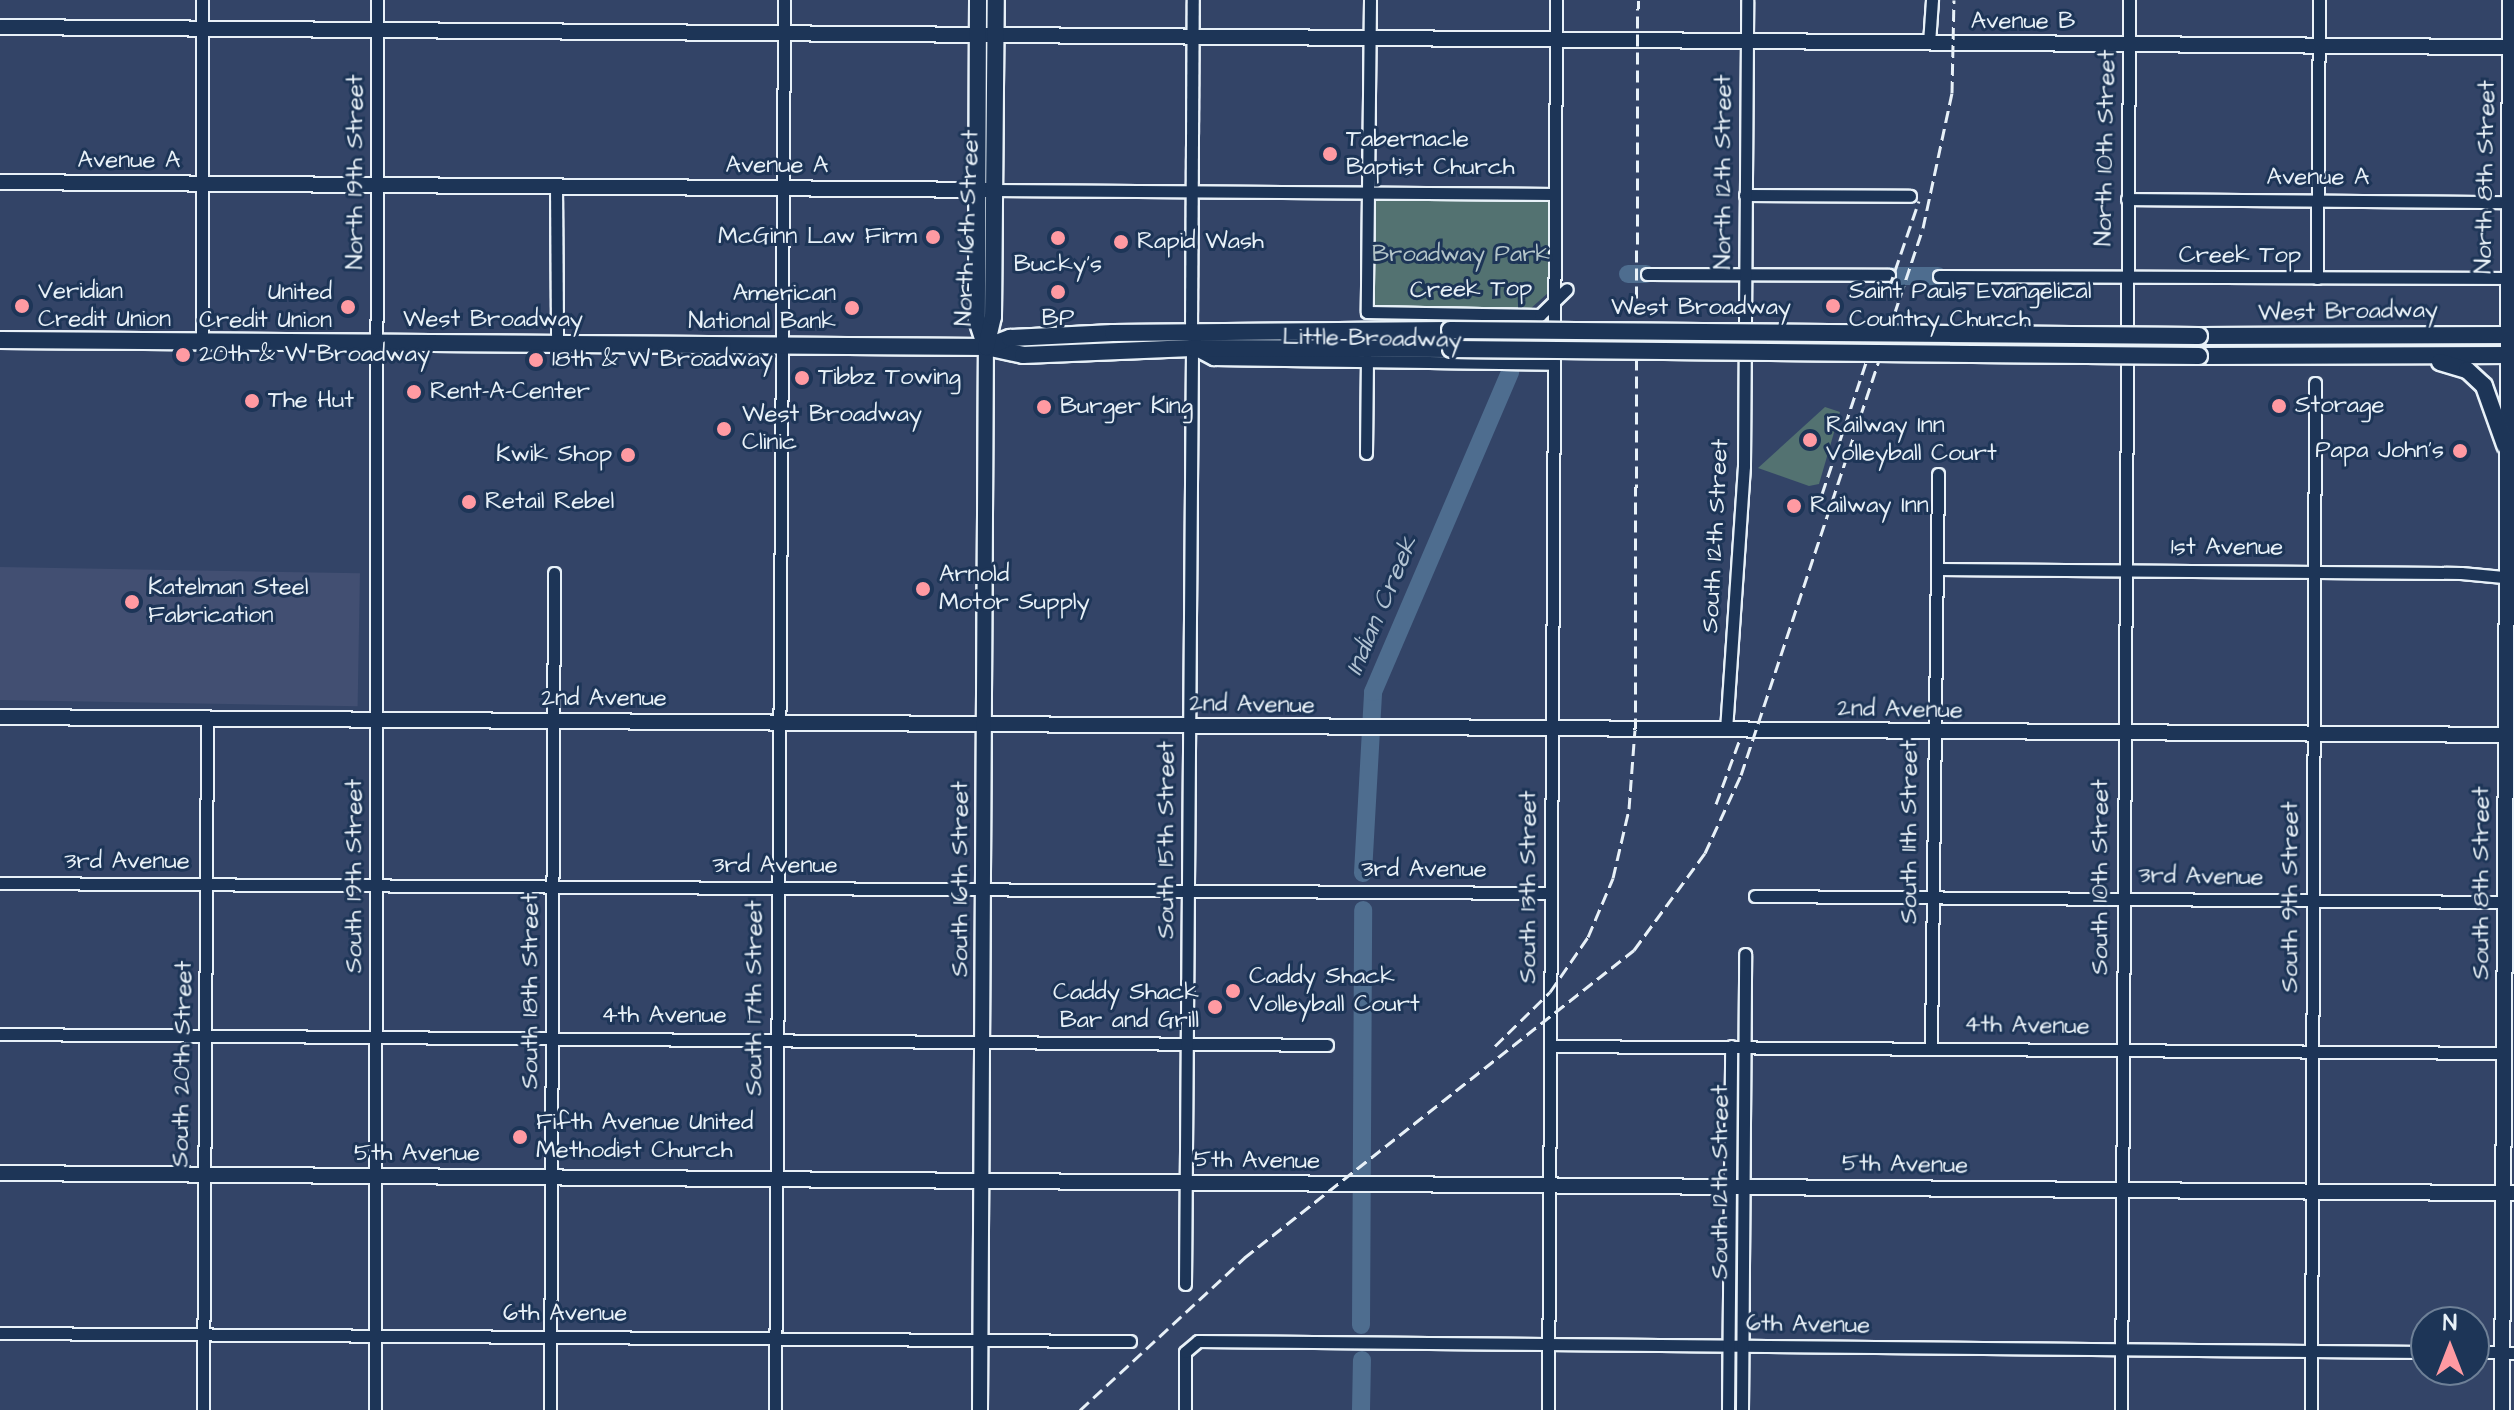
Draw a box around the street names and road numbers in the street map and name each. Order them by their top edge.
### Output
street label: Avenue B [1971,8,2075,36]
street label: North 10th Street [2090,50,2122,246]
street label: North 12th Street [1710,74,1738,270]
street label: North 19th Street [342,75,370,269]
street label: North 8th Street [2470,80,2502,274]
street label: North 16th Street [950,129,986,327]
street label: Avenue A [78,147,180,175]
street label: Avenue A [726,152,828,180]
street label: Avenue A [2267,164,2369,192]
street label: Creek Top [2179,242,2301,270]
street label: Creek Top [1410,275,1532,305]
street label: West Broadway [1611,294,1791,322]
street label: West Broadway [2258,296,2438,328]
street label: West Broadway [403,306,583,334]
street label: Little Broadway [1282,323,1462,355]
street label: South 12th Street [1697,438,1735,634]
street label: 1st Avenue [2171,534,2283,562]
street label: 2nd Avenue [541,685,667,713]
street label: 2nd Avenue [1189,690,1315,720]
street label: 2nd Avenue [1837,695,1963,725]
street label: South 11th Street [1896,740,1924,924]
street label: South 15th Street [1153,741,1181,939]
street label: South 19th Street [341,779,369,973]
street label: South 10th Street [2087,779,2115,975]
street label: South 16th Street [947,781,975,977]
street label: South 8th Street [2468,786,2496,980]
street label: South 13th Street [1515,791,1543,983]
street label: South 9th Street [2277,801,2305,993]
street label: 3rd Avenue [64,848,190,876]
street label: 3rd Avenue [712,852,838,880]
street label: 3rd Avenue [1361,856,1487,884]
street label: 3rd Avenue [2138,862,2264,892]
street label: South 18th Street [517,893,545,1089]
street label: South 17th Street [741,900,769,1096]
street label: South 20th Street [167,961,199,1167]
street label: 4th Avenue [601,1002,727,1030]
street label: 4th Avenue [1964,1011,2090,1041]
street label: South 12th Street [1707,1085,1735,1279]
street label: 5th Avenue [354,1140,480,1168]
street label: 5th Avenue [1194,1146,1320,1176]
street label: 5th Avenue [1842,1150,1968,1180]
street label: 6th Avenue [503,1300,627,1328]
street label: 6th Avenue [1746,1310,1870,1340]

